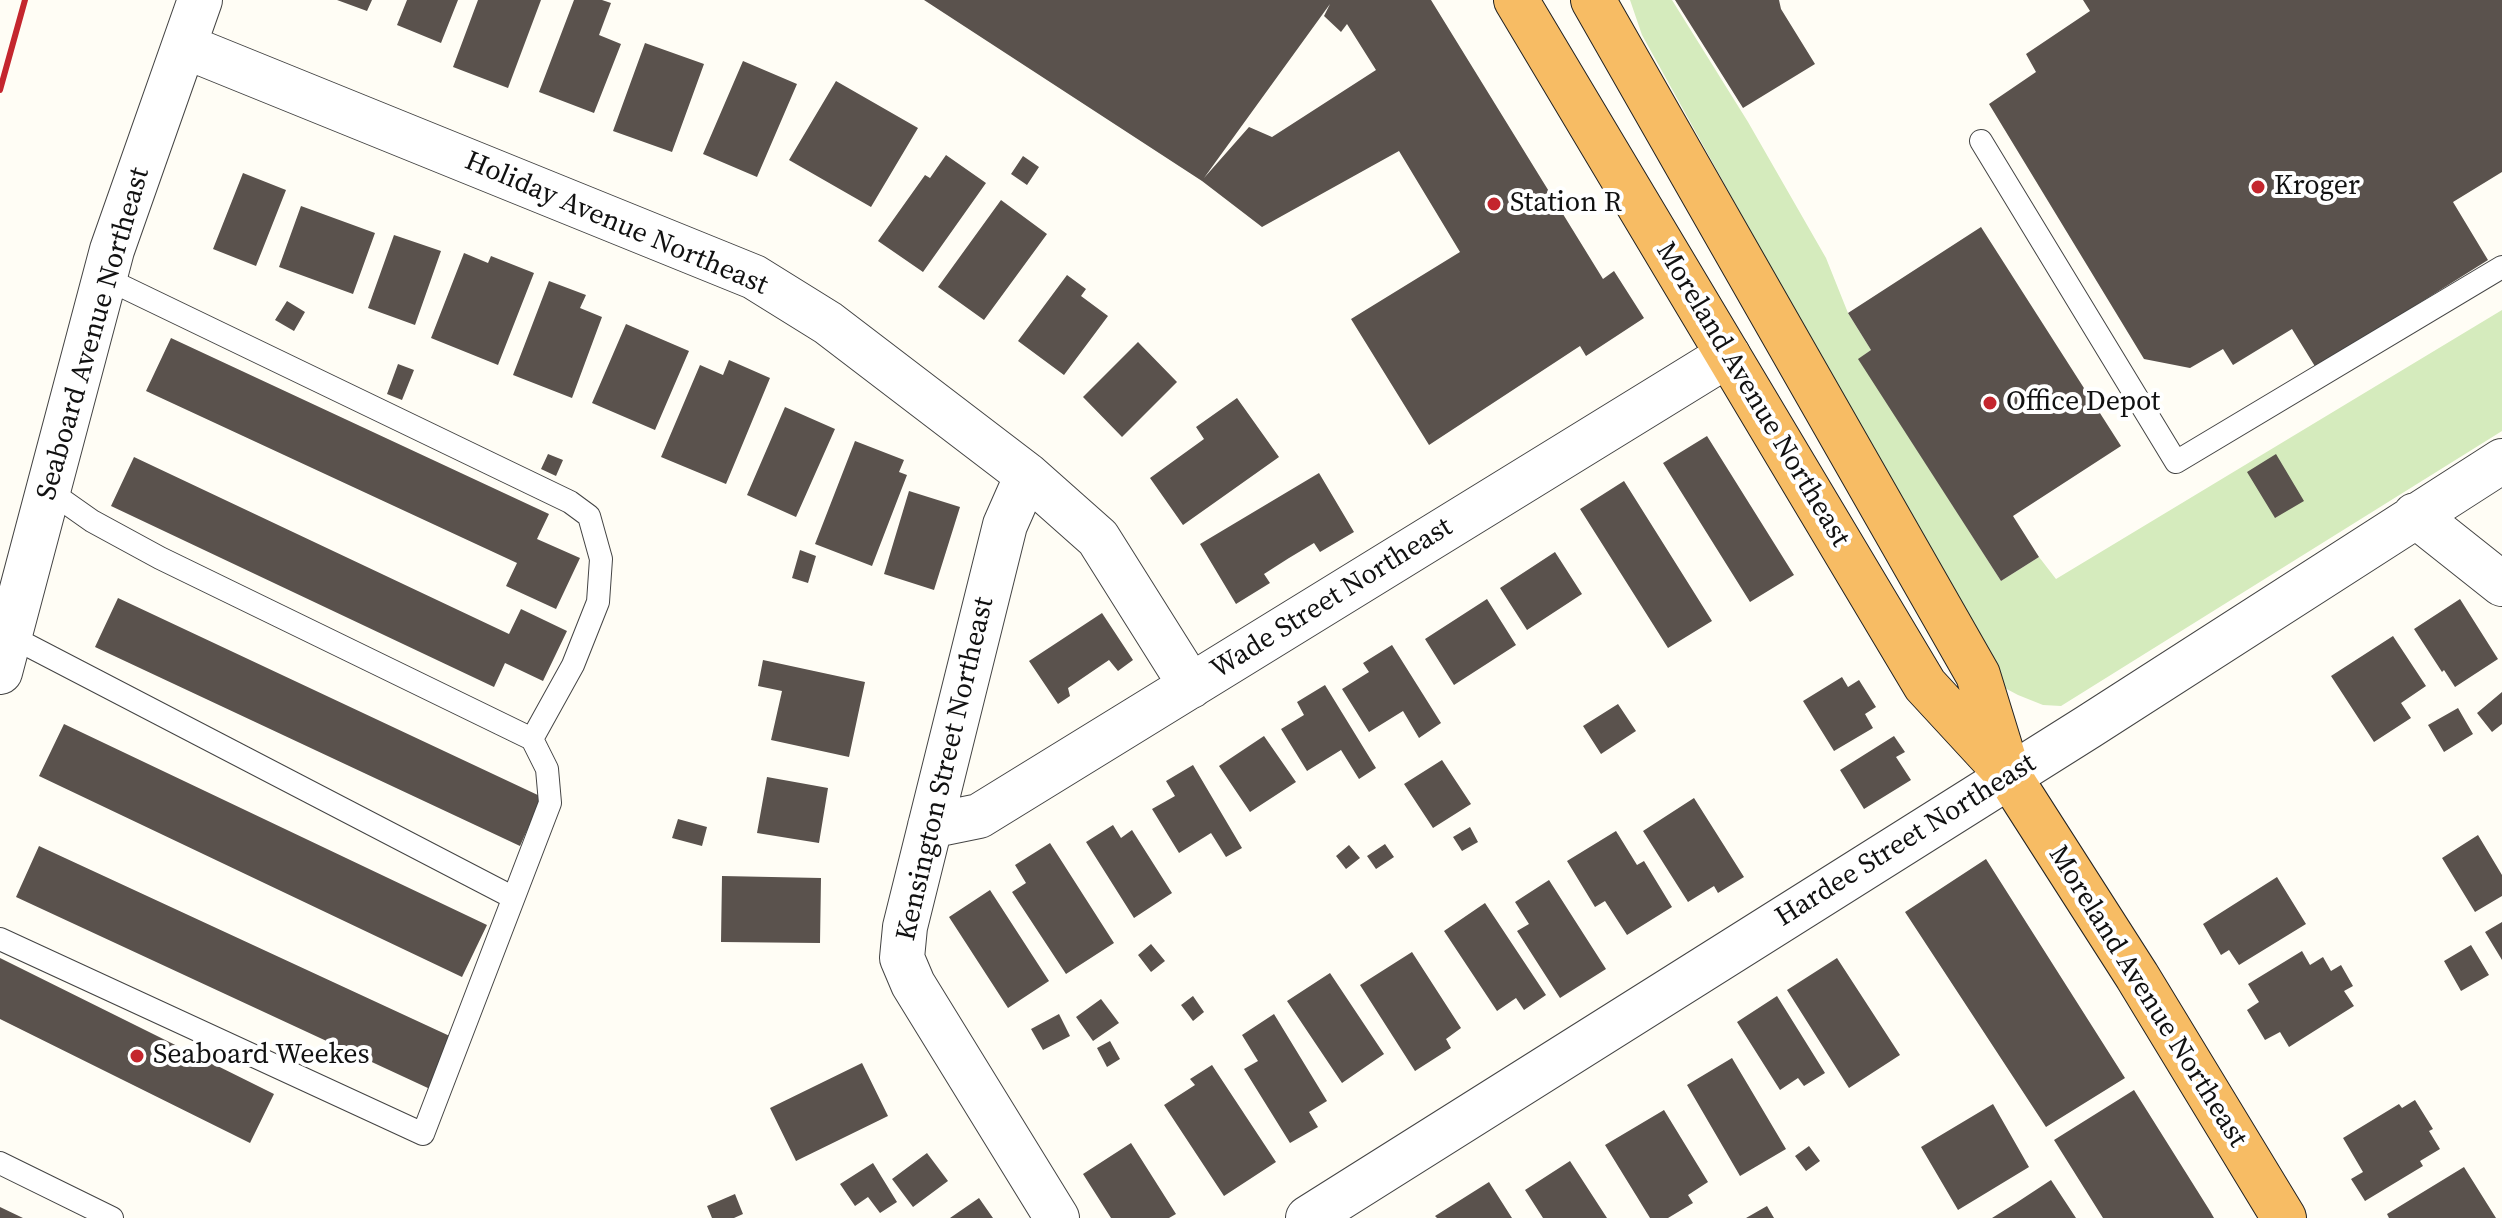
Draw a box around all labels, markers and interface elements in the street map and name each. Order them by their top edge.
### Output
street label: Holiday Avenue Northeast [460,145,772,303]
street label: Seaboard Avenue Northeast [30,164,158,504]
place label: Kroger [2274,170,2360,204]
marker: Kroger [2249,178,2267,196]
place label: Station R [1510,187,1622,221]
marker: Station R [1485,195,1503,213]
street label: Moreland Avenue Northeast [1648,237,1856,553]
place label: Office Depot [2006,386,2160,420]
marker: Office Depot [1981,394,1999,412]
street label: Wade Street Northeast [1205,511,1459,687]
street label: Kensington Street Northeast [890,594,1002,944]
street label: Hardee Street Northeast [1770,747,2042,935]
street label: Moreland Avenue Northeast [2040,840,2254,1154]
place label: Seaboard Weekes [153,1039,370,1073]
marker: Seaboard Weekes [128,1047,146,1065]

